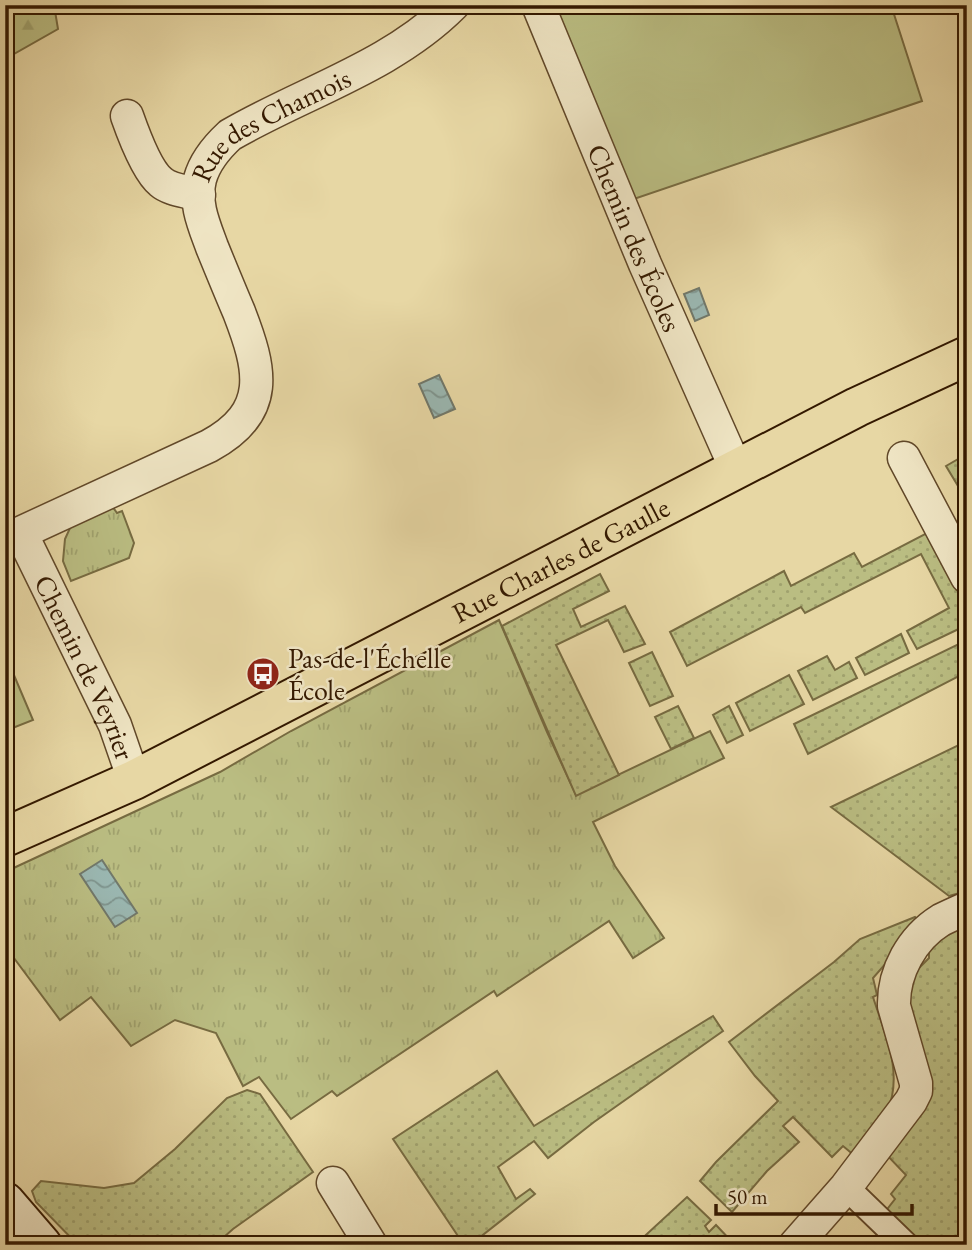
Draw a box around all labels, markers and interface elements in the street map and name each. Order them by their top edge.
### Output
street label: Rue des Chamois [182,60,357,187]
street label: Chemin des Écoles [579,139,691,337]
street label: Rue Charles de Gaulle [446,489,675,631]
street label: Chemin de Veyrier [26,569,144,765]
place label: Pas-de-l'Échelle École [288,640,451,708]
bus stop icon: Pas-de-l'Échelle École [244,655,282,693]
scale bar [716,1173,912,1217]
text: 50 m [727,1183,768,1210]

